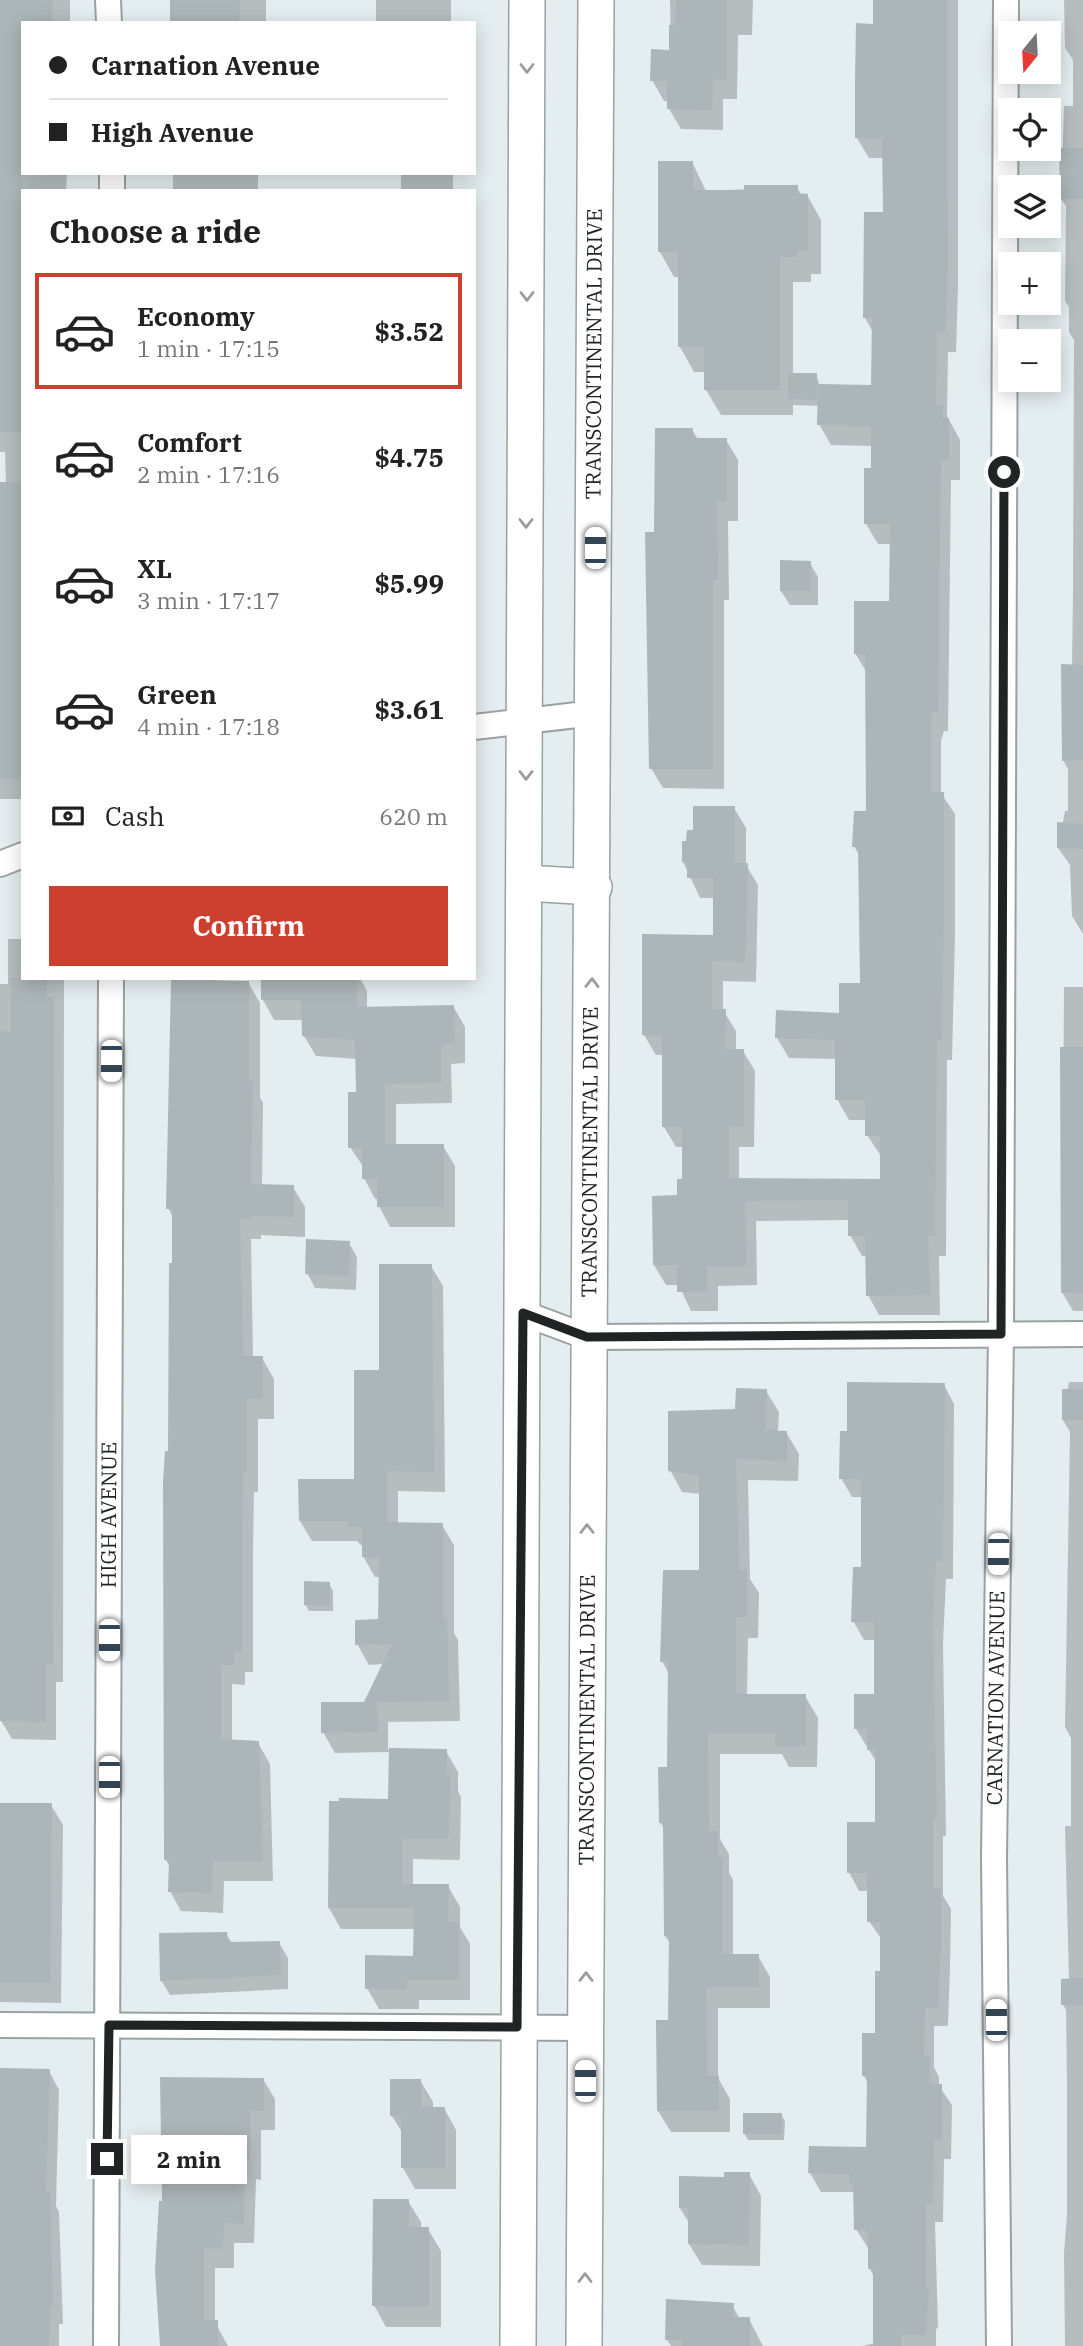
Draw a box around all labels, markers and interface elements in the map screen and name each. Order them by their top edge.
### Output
north arrow [998,21,1060,84]
map controls [998,21,1061,392]
text: Carnation Avenue [91,48,320,82]
one-way arrow [519,63,535,74]
button: locate [998,98,1061,161]
text: High Avenue [91,115,254,149]
button: layers [998,175,1061,238]
street label: TRANSCONTINENTAL DRIVE [578,208,608,500]
text: Choose a ride [49,210,261,252]
button: + [998,252,1061,315]
one-way arrow [519,291,535,301]
text: Economy [137,299,255,333]
icon: car [53,300,116,363]
text: $3.52 [374,314,444,348]
button: − [998,329,1061,392]
text: 1 min · 17:15 [137,333,280,363]
text: Comfort [137,425,242,459]
icon: car [53,426,116,489]
text: $4.75 [374,440,444,474]
route start [988,456,1020,488]
text: 2 min · 17:16 [137,459,280,489]
one-way arrow [518,518,534,529]
car [585,527,606,569]
text: XL [137,551,172,585]
icon: car [53,552,116,615]
text: $5.99 [374,566,444,600]
text: 3 min · 17:17 [137,585,280,615]
text: Green [137,677,217,711]
icon: car [53,678,116,741]
text: $3.61 [374,692,444,726]
text: 4 min · 17:18 [137,711,280,741]
one-way arrow [518,770,534,781]
icon: cash [49,797,87,835]
text: Cash [105,799,165,833]
text: 620 m [379,801,448,831]
button: Confirm [49,886,448,966]
one-way arrow [584,977,600,988]
street label: TRANSCONTINENTAL DRIVE [574,1006,604,1298]
car [101,1040,122,1082]
street label: HIGH AVENUE [94,1442,122,1588]
one-way arrow [579,1523,595,1534]
car [988,1533,1009,1575]
street label: TRANSCONTINENTAL DRIVE [571,1574,601,1866]
street label: CARNATION AVENUE [980,1591,1011,1805]
car [99,1619,120,1661]
car [99,1756,120,1798]
one-way arrow [578,1971,594,1982]
car [986,1999,1007,2041]
car [575,2060,596,2102]
callout: 2 min [132,2134,247,2184]
route end [91,2143,123,2175]
text: 2 min [157,2144,221,2174]
one-way arrow [577,2272,593,2283]

